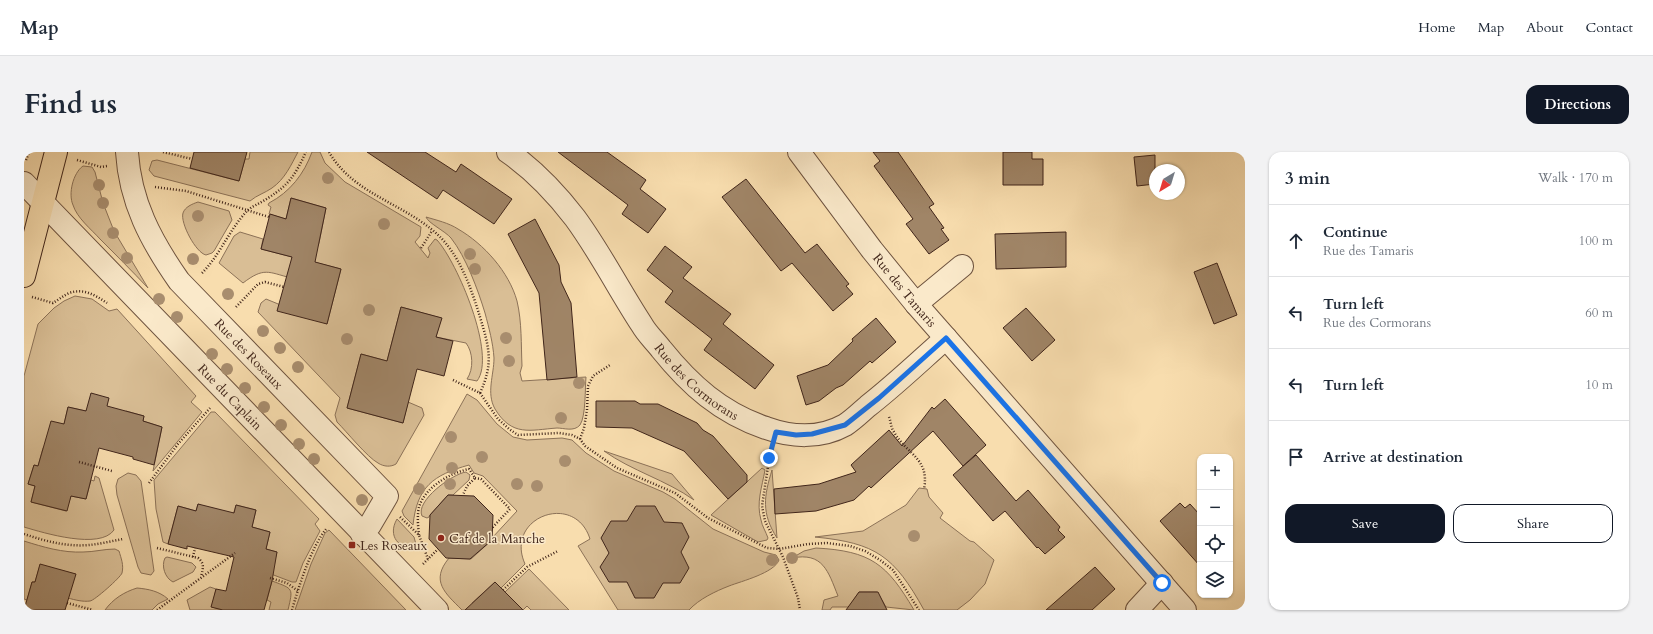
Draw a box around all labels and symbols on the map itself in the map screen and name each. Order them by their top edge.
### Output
north arrow [1149,164,1185,200]
street label: Rue des Tamaris [868,250,940,331]
street label: Rue des Roseaux [210,315,287,394]
street label: Rue des Cormorans [650,340,742,425]
street label: Rue du Caplain [194,360,266,435]
route end [760,449,778,467]
place label: Caf de la Manche [449,530,545,548]
marker: Caf de la Manche [436,533,446,543]
place label: Les Roseaux [360,537,428,555]
marker: Les Roseaux [347,540,357,550]
route start [1153,574,1171,592]

